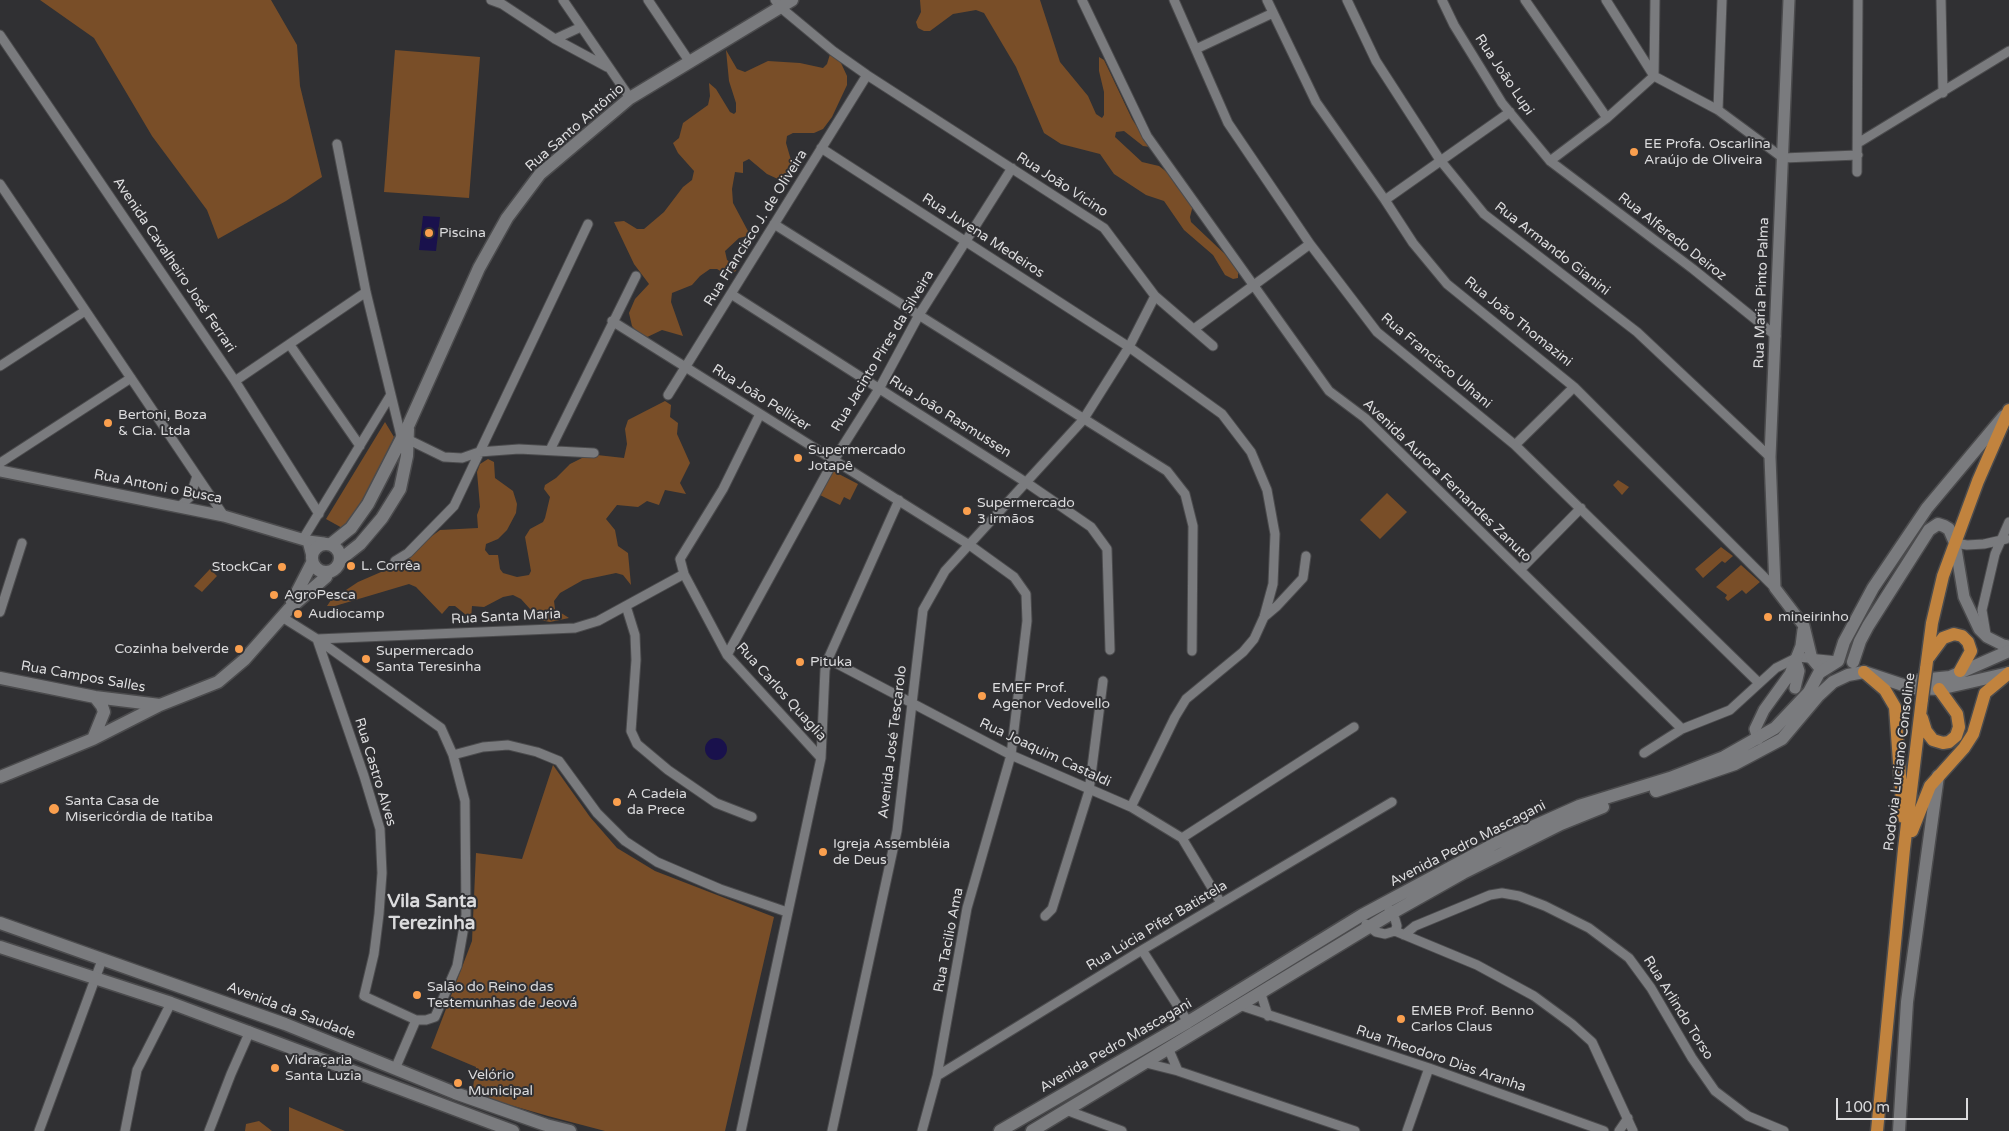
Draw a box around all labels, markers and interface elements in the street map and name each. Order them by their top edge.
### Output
street label: Rua João Lupi [1471,31,1537,119]
street label: Rua Santo Antônio [522,81,628,175]
place label: EE Profa. Oscarlina Araújo de Oliveira [1644,136,1771,168]
marker: EE Profa. Oscarlina Araújo de Oliveira [1628,146,1640,158]
street label: Rua Francisco J. de Oliveira [701,147,811,309]
street label: Rua João Vicino [1013,149,1111,221]
street label: Avenida Cavalheiro José Ferrari [109,174,239,356]
street label: Rua Alferedo Deiroz [1614,189,1730,285]
street label: Rua Juvena Medeiros [919,190,1047,282]
street label: Rua Armando Gianini [1491,199,1613,299]
street label: Rua Maria Pinto Palma [1751,217,1773,369]
place label: Piscina [439,225,486,241]
marker: Piscina [423,227,435,239]
street label: Rua Jacinto Pires da Silveira [828,267,938,435]
street label: Rua João Thomazini [1461,273,1575,371]
street label: Rua Francisco Ulhani [1377,310,1495,412]
street label: Rua João Pellizer [709,361,813,435]
street label: Rua João Rasmussen [886,373,1014,461]
street label: Avenida Aurora Fernandes Zanuto [1359,396,1535,566]
place label: Bertoni, Boza & Cia. Ltda [118,407,207,440]
marker: Bertoni, Boza & Cia. Ltda [102,417,114,429]
place label: Supermercado Jotapê [808,442,906,474]
marker: Supermercado Jotapê [792,452,804,464]
street label: Rua Antoni o Busca [92,466,224,508]
place label: Supermercado 3 irmãos [977,495,1075,528]
marker: Supermercado 3 irmãos [961,505,973,517]
place label: L. Corrêa [361,558,421,574]
place label: StockCar [212,559,272,575]
marker: L. Corrêa [345,560,357,572]
marker: StockCar [276,561,288,573]
place label: AgroPesca [284,587,356,603]
marker: AgroPesca [268,589,280,601]
place label: Audiocamp [308,606,385,622]
street label: Rua Santa Maria [451,606,561,628]
marker: Audiocamp [292,608,304,620]
place label: mineirinho [1778,609,1849,625]
marker: mineirinho [1762,611,1774,623]
street label: Rua Carlos Quaglia [732,639,830,745]
place label: Cozinha belverde [115,641,229,657]
marker: Cozinha belverde [233,643,245,655]
place label: Supermercado Santa Teresinha [376,643,481,676]
marker: Supermercado Santa Teresinha [360,653,372,665]
place label: Pituka [810,654,852,670]
marker: Pituka [794,656,806,668]
street label: Rua Campos Salles [19,658,147,696]
street label: Avenida José Tescarolo [875,664,911,820]
street label: Rodovia Luciano Consoline [1881,672,1919,852]
place label: EMEF Prof. Agenor Vedovello [992,680,1110,712]
marker: EMEF Prof. Agenor Vedovello [976,690,988,702]
street label: Rua Joaquim Castaldi [976,715,1114,791]
street label: Rua Castro Alves [350,716,400,828]
place label: A Cadeia da Prece [627,786,687,819]
place label: Santa Casa de Misericórdia de Itatiba [65,793,213,826]
marker: A Cadeia da Prece [611,796,623,808]
street label: Avenida Pedro Mascagani [1387,797,1549,891]
marker: Santa Casa de Misericórdia de Itatiba [47,802,61,816]
place label: Igreja Assembléia de Deus [833,836,950,869]
marker: Igreja Assembléia de Deus [817,846,829,858]
street label: Rua Lúcia Pifer Batistela [1084,877,1230,975]
street label: Rua Tacilio Ama [931,886,967,994]
district label: Vila Santa Terezinha [387,891,477,935]
street label: Rua Arlindo Torso [1639,953,1717,1063]
street label: Avenida da Saudade [224,979,358,1043]
place label: Salão do Reino das Testemunhas de Jeová [427,979,577,1012]
marker: Salão do Reino das Testemunhas de Jeová [411,989,423,1001]
street label: Avenida Pedro Mascagani [1037,995,1195,1097]
place label: EMEB Prof. Benno Carlos Claus [1411,1003,1534,1036]
marker: EMEB Prof. Benno Carlos Claus [1395,1013,1407,1025]
street label: Rua Theodoro Dias Aranha [1354,1022,1528,1096]
place label: Vidraçaria Santa Luzia [285,1052,362,1084]
marker: Vidraçaria Santa Luzia [269,1062,281,1074]
place label: Velório Municipal [468,1067,533,1100]
marker: Velório Municipal [452,1077,464,1089]
scale bar [1839,1088,1972,1120]
text: 100 m [1844,1098,1890,1116]

